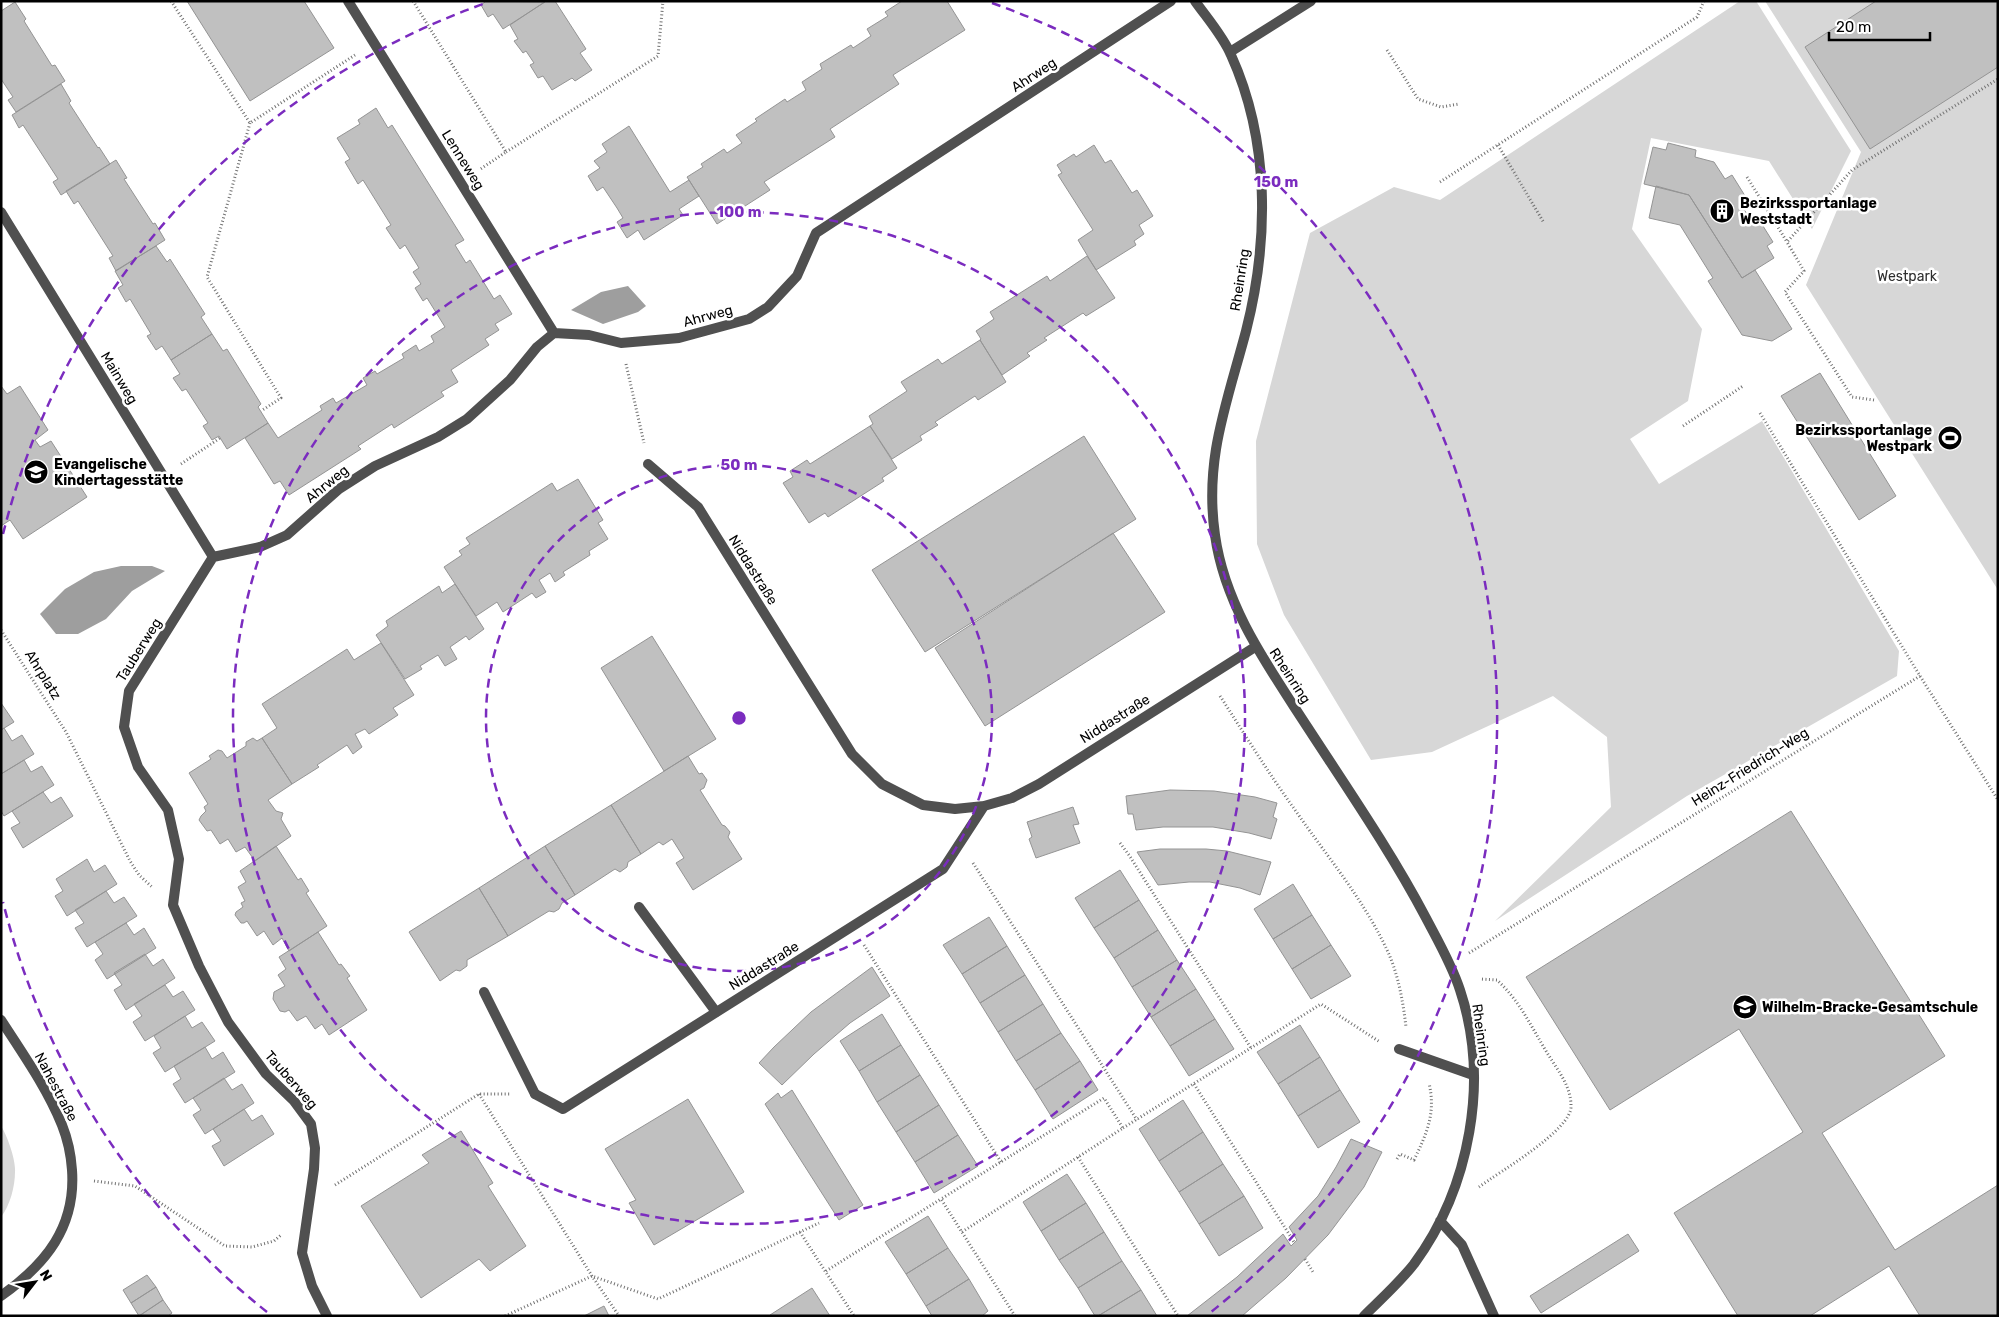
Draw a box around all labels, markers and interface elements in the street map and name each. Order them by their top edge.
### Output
scale bar [1829,10,1930,42]
text: 20 m [1836,18,1871,36]
street label: Ahrweg [1008,54,1060,96]
street label: Lenneweg [438,127,488,193]
text: 150 m [1254,173,1298,191]
place label: Bezirkssportanlage Weststadt [1740,195,1877,228]
building icon: Bezirkssportanlage Weststadt [1709,198,1735,224]
text: 100 m [717,203,761,221]
street label: Rheinring [1227,248,1253,312]
park label: Westpark [1877,268,1938,285]
street label: Ahrweg [681,301,735,331]
street label: Mainweg [97,349,141,407]
place label: Bezirkssportanlage Westpark [1795,422,1933,455]
sports icon: Bezirkssportanlage Westpark [1937,425,1963,451]
place label: Evangelische Kindertagesstätte [54,456,183,489]
text: 50 m [721,456,757,474]
school or university icon: Evangelische Kindertagesstätte [23,459,49,485]
street label: Ahrweg [302,462,352,506]
street label: Niddastraße [725,532,781,608]
street label: Tauberweg [113,615,165,685]
street label: Rheinring [1266,645,1314,707]
street label: Ahrplatz [21,647,65,703]
street label: Niddastraße [1077,691,1153,747]
centre of rings [730,709,748,727]
street label: Heinz-Friedrich-Weg [1688,724,1812,810]
street label: Niddastraße [726,938,802,994]
school or university icon: Wilhelm-Bracke-Gesamtschule [1732,994,1758,1020]
place label: Wilhelm-Bracke-Gesamtschule [1762,999,1978,1016]
street label: Rheinring [1468,1003,1494,1067]
street label: Tauberweg [261,1047,321,1113]
street label: Nahestraße [31,1050,81,1124]
north arrow [10,1257,60,1307]
text: N [36,1267,56,1284]

